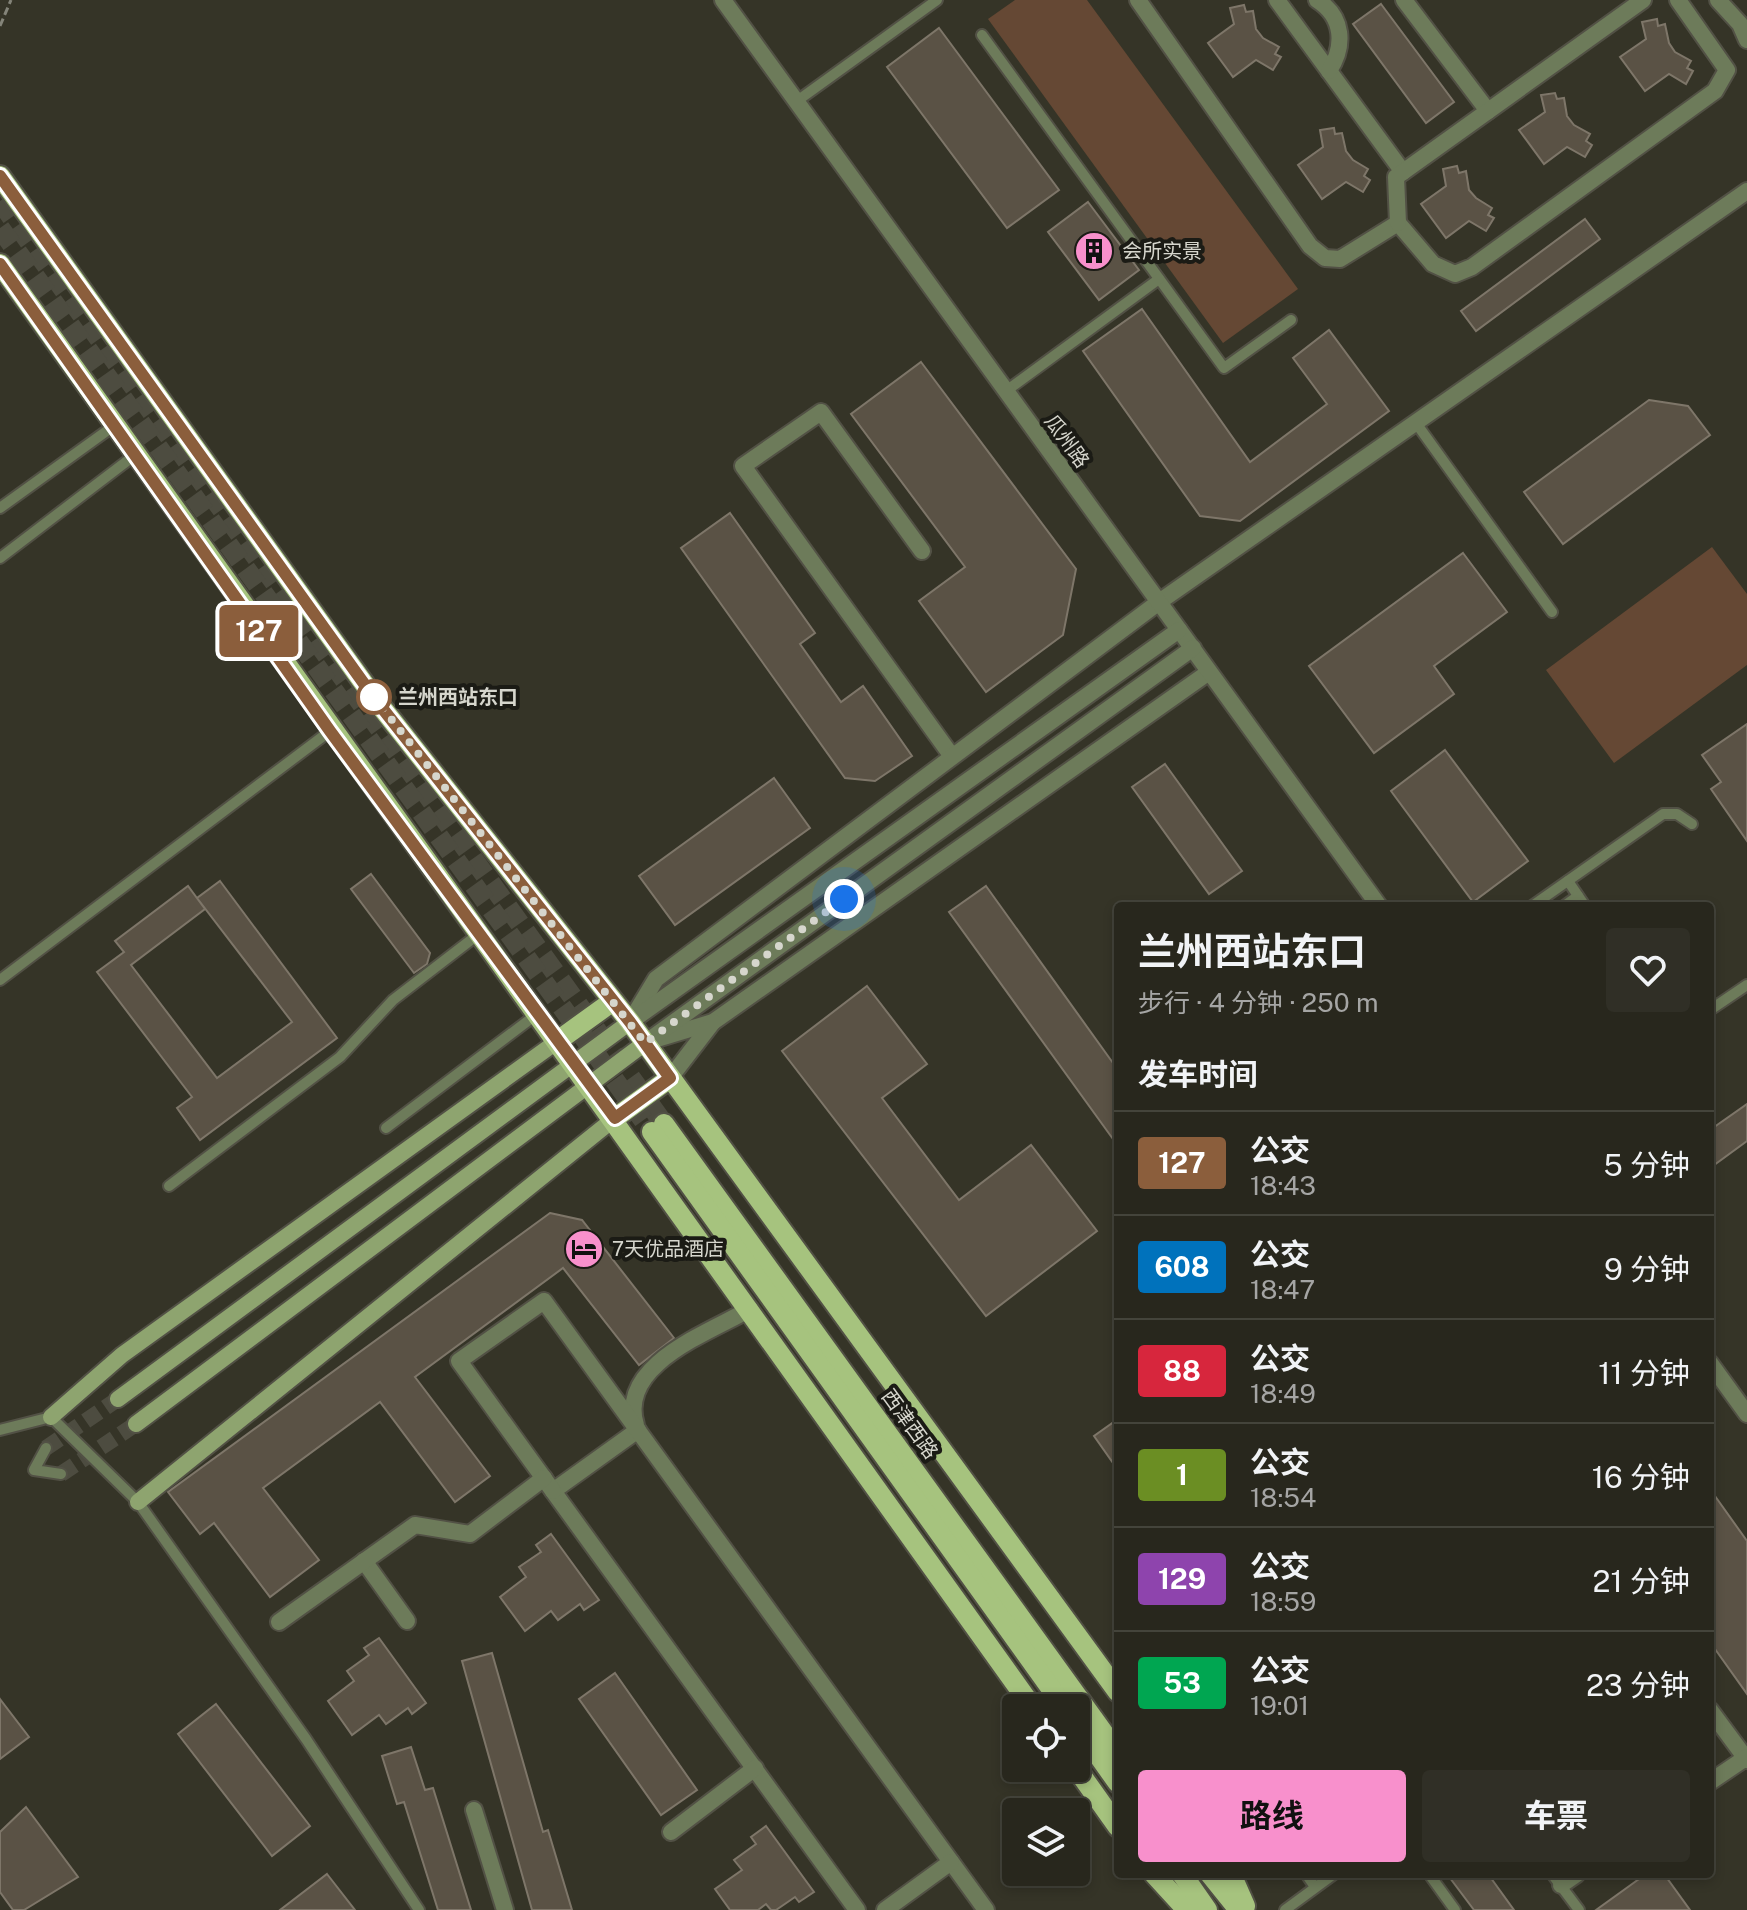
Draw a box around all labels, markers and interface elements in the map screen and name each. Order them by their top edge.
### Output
building icon: 会所实景 [1073,230,1115,272]
place label: 会所实景 [1122,239,1202,263]
street label: 瓜州路 [1040,410,1094,472]
line badge: 127 [213,605,305,657]
text: 127 [235,614,283,647]
marker: 兰州西站东口 [357,680,391,714]
place label: 兰州西站东口 [398,685,518,709]
your location [824,879,864,919]
button: heart [1606,928,1690,1012]
text: 兰州西站东口 [1138,929,1366,974]
text: 步行 · 4 分钟 · 250 m [1138,987,1378,1018]
text: 发车时间 [1138,1056,1258,1092]
text: 公交 [1250,1132,1310,1168]
text: 127 [1158,1146,1206,1179]
text: 5 分钟 [1603,1147,1690,1183]
text: 18:43 [1250,1170,1316,1201]
hotel icon: 7天优品酒店 [563,1228,605,1270]
text: 公交 [1250,1236,1310,1272]
place label: 7天优品酒店 [612,1237,724,1261]
text: 608 [1154,1250,1210,1283]
text: 9 分钟 [1604,1251,1690,1287]
text: 18:47 [1250,1274,1315,1305]
text: 公交 [1250,1340,1310,1376]
text: 88 [1163,1354,1201,1387]
text: 11 分钟 [1598,1355,1690,1391]
text: 18:49 [1250,1378,1316,1409]
street label: 西津西路 [877,1385,943,1463]
text: 公交 [1250,1444,1310,1480]
text: 1 [1176,1458,1188,1491]
text: 16 分钟 [1592,1459,1690,1495]
text: 18:54 [1250,1482,1316,1513]
text: 公交 [1250,1548,1310,1584]
text: 129 [1158,1562,1206,1595]
text: 21 分钟 [1593,1563,1690,1599]
text: 18:59 [1250,1586,1316,1617]
text: 公交 [1250,1652,1310,1688]
text: 53 [1163,1666,1201,1699]
text: 23 分钟 [1586,1667,1690,1703]
text: 19:01 [1250,1690,1309,1721]
map controls [1002,1694,1090,1886]
button: locate [1002,1694,1090,1782]
button: 路线 [1138,1770,1406,1862]
button: 车票 [1422,1770,1690,1862]
button: layers [1002,1798,1090,1886]

